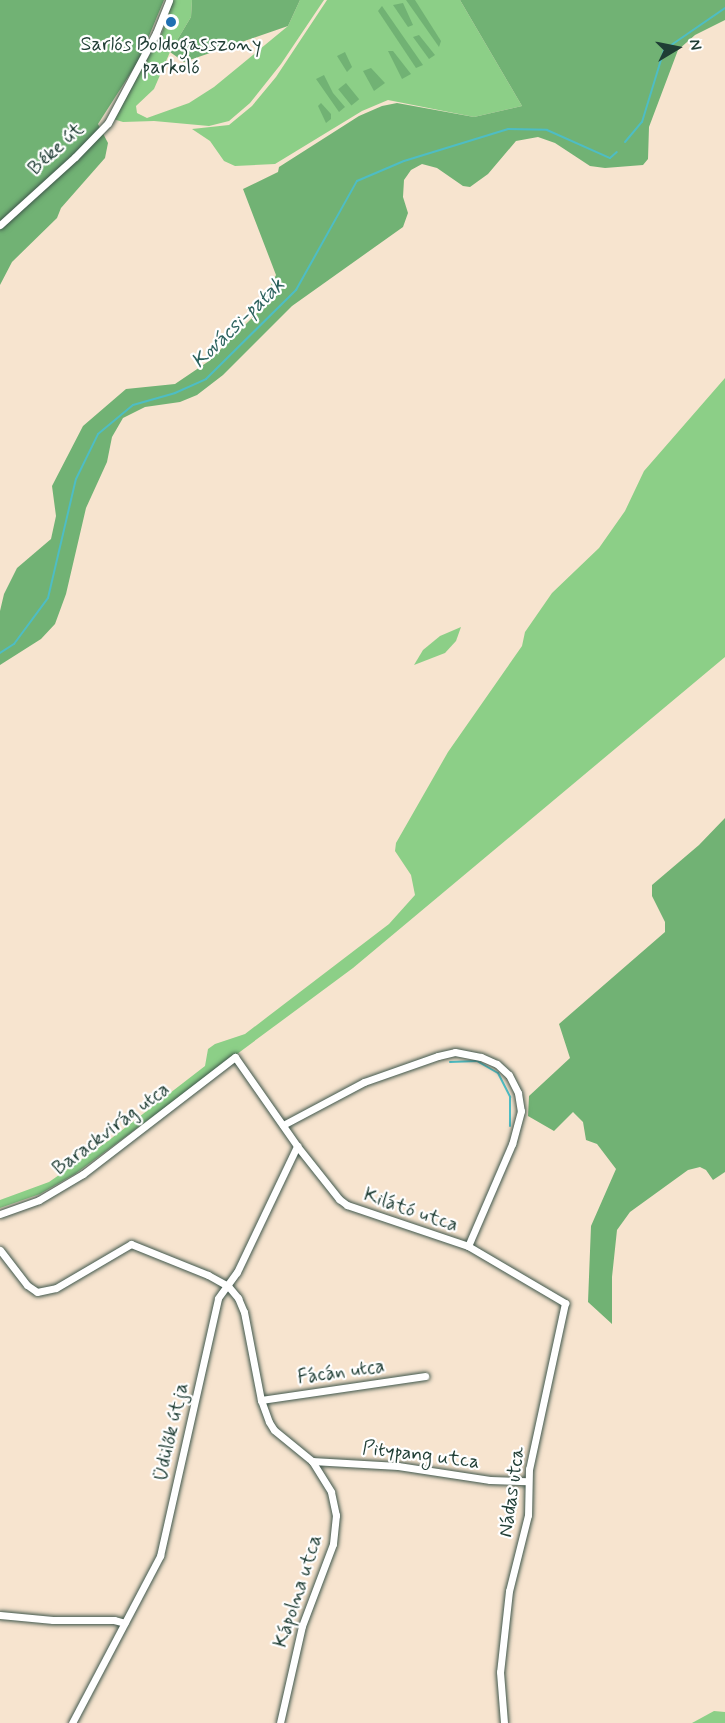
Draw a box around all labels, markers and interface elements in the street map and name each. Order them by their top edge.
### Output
marker: Sarlós Boldogasszony parkoló [164,15,178,29]
north arrow [647,18,707,78]
place label: Sarlós Boldogasszony parkoló [83,32,259,79]
text: N [684,38,706,52]
street label: Béke út [23,117,89,181]
water label: Kovácsi-patak [186,272,290,374]
street label: Barackvirág utca [46,1076,176,1182]
street label: Kilátó utca [361,1183,461,1237]
street label: Fácán utca [293,1354,389,1390]
street label: Üdülők útja [148,1380,194,1484]
street label: Pitypang utca [362,1436,480,1474]
street label: Nádas utca [493,1443,531,1541]
street label: Kápolna utca [269,1533,327,1649]

